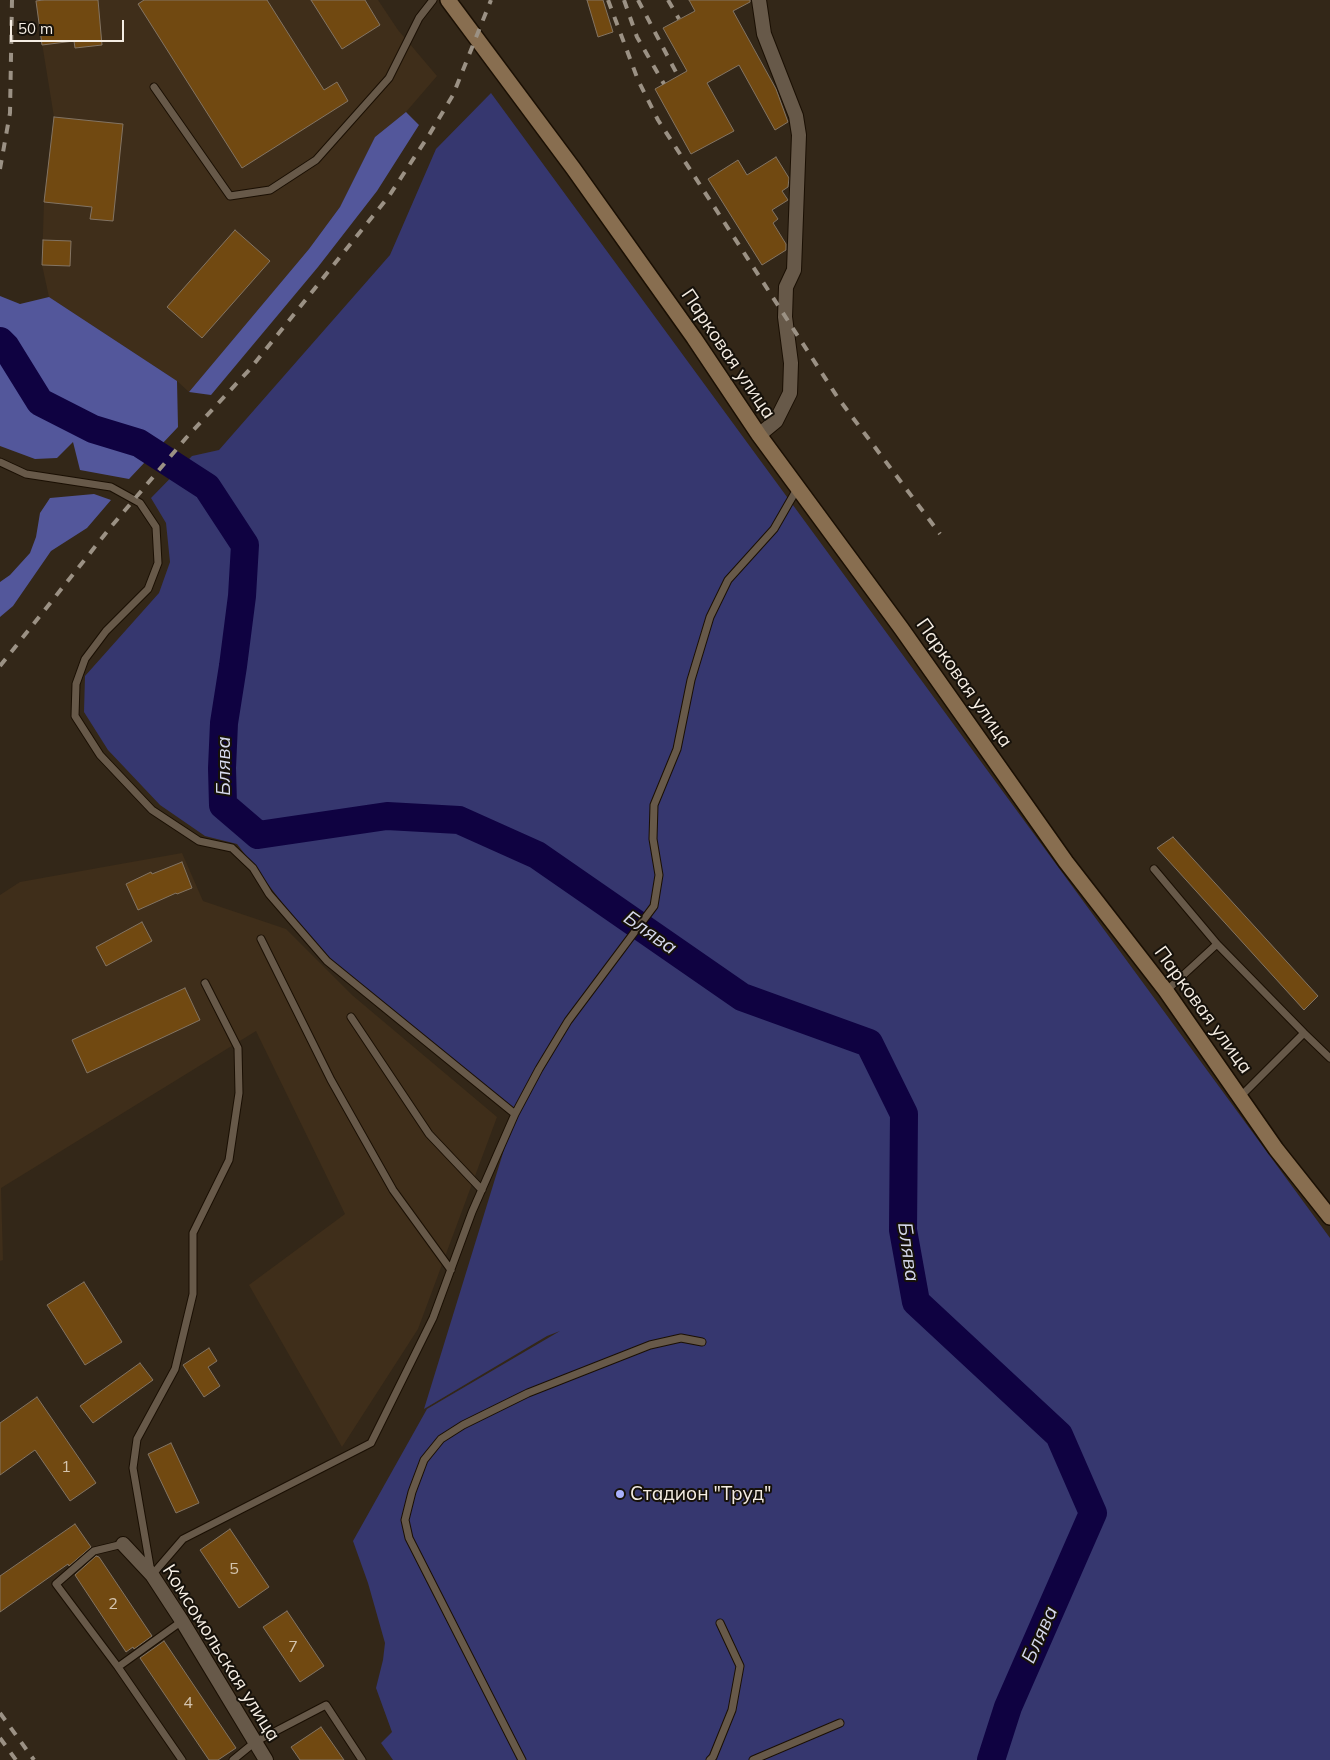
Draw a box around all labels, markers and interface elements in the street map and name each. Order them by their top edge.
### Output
scale bar [12,10,126,42]
text: 50 m [18,19,53,38]
street label: Парковая улица [676,285,780,423]
street label: Парковая улица [911,614,1017,752]
water label: Блява [212,736,236,796]
water label: Блява [619,906,681,960]
street label: Парковая улица [1149,942,1257,1078]
water label: Блява [892,1221,924,1283]
house number: 1 [61,1457,71,1477]
place label: Стадион "Труд" [630,1483,771,1505]
marker: Стадион "Труд" [614,1488,626,1500]
house number: 5 [229,1559,239,1579]
street label: Комсомольская улица [157,1560,285,1746]
house number: 2 [108,1594,118,1614]
water label: Блява [1017,1603,1063,1667]
house number: 7 [288,1637,298,1657]
house number: 4 [183,1693,193,1713]

